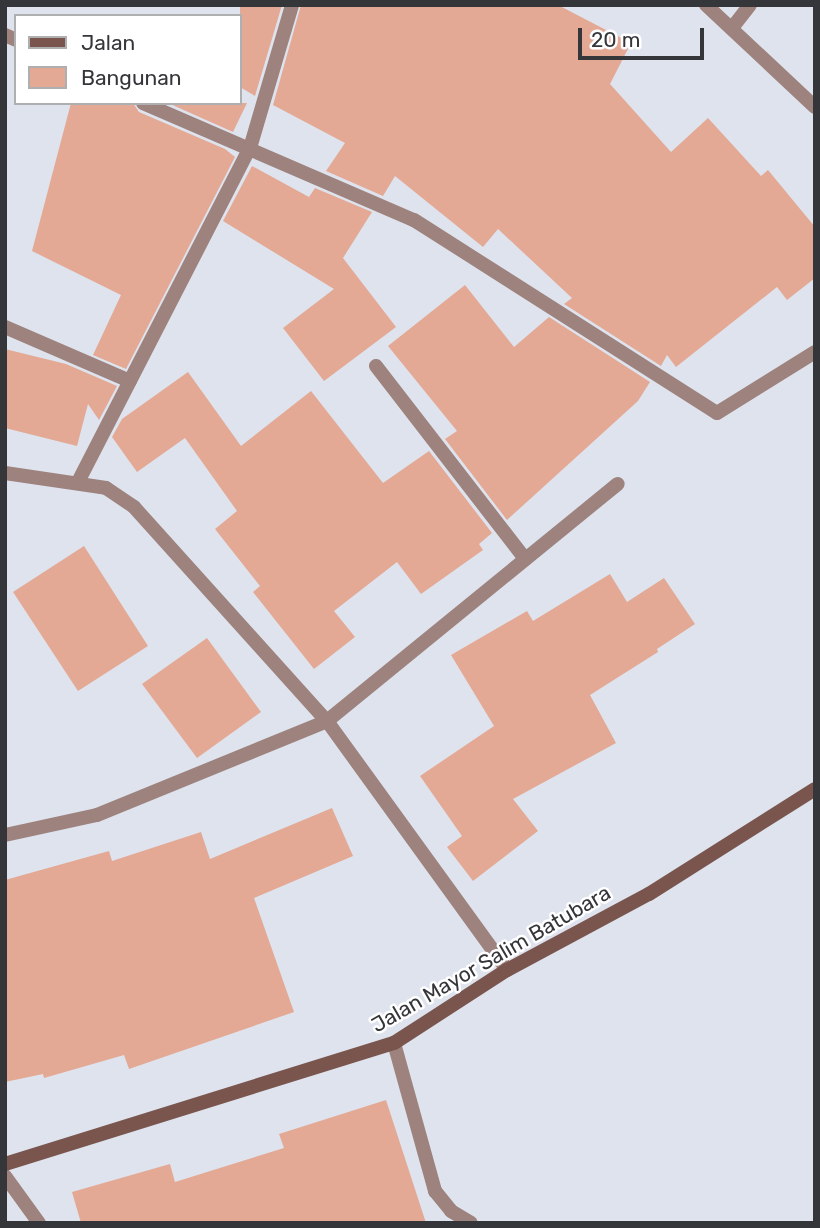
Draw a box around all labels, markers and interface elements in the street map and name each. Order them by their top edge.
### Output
legend [14,14,242,105]
scale bar [582,14,708,58]
text: 20 m [591,27,640,52]
text: Jalan [81,30,135,55]
text: Bangunan [81,65,182,90]
street label: Jalan Mayor Salim Batubara [367,880,615,1038]

